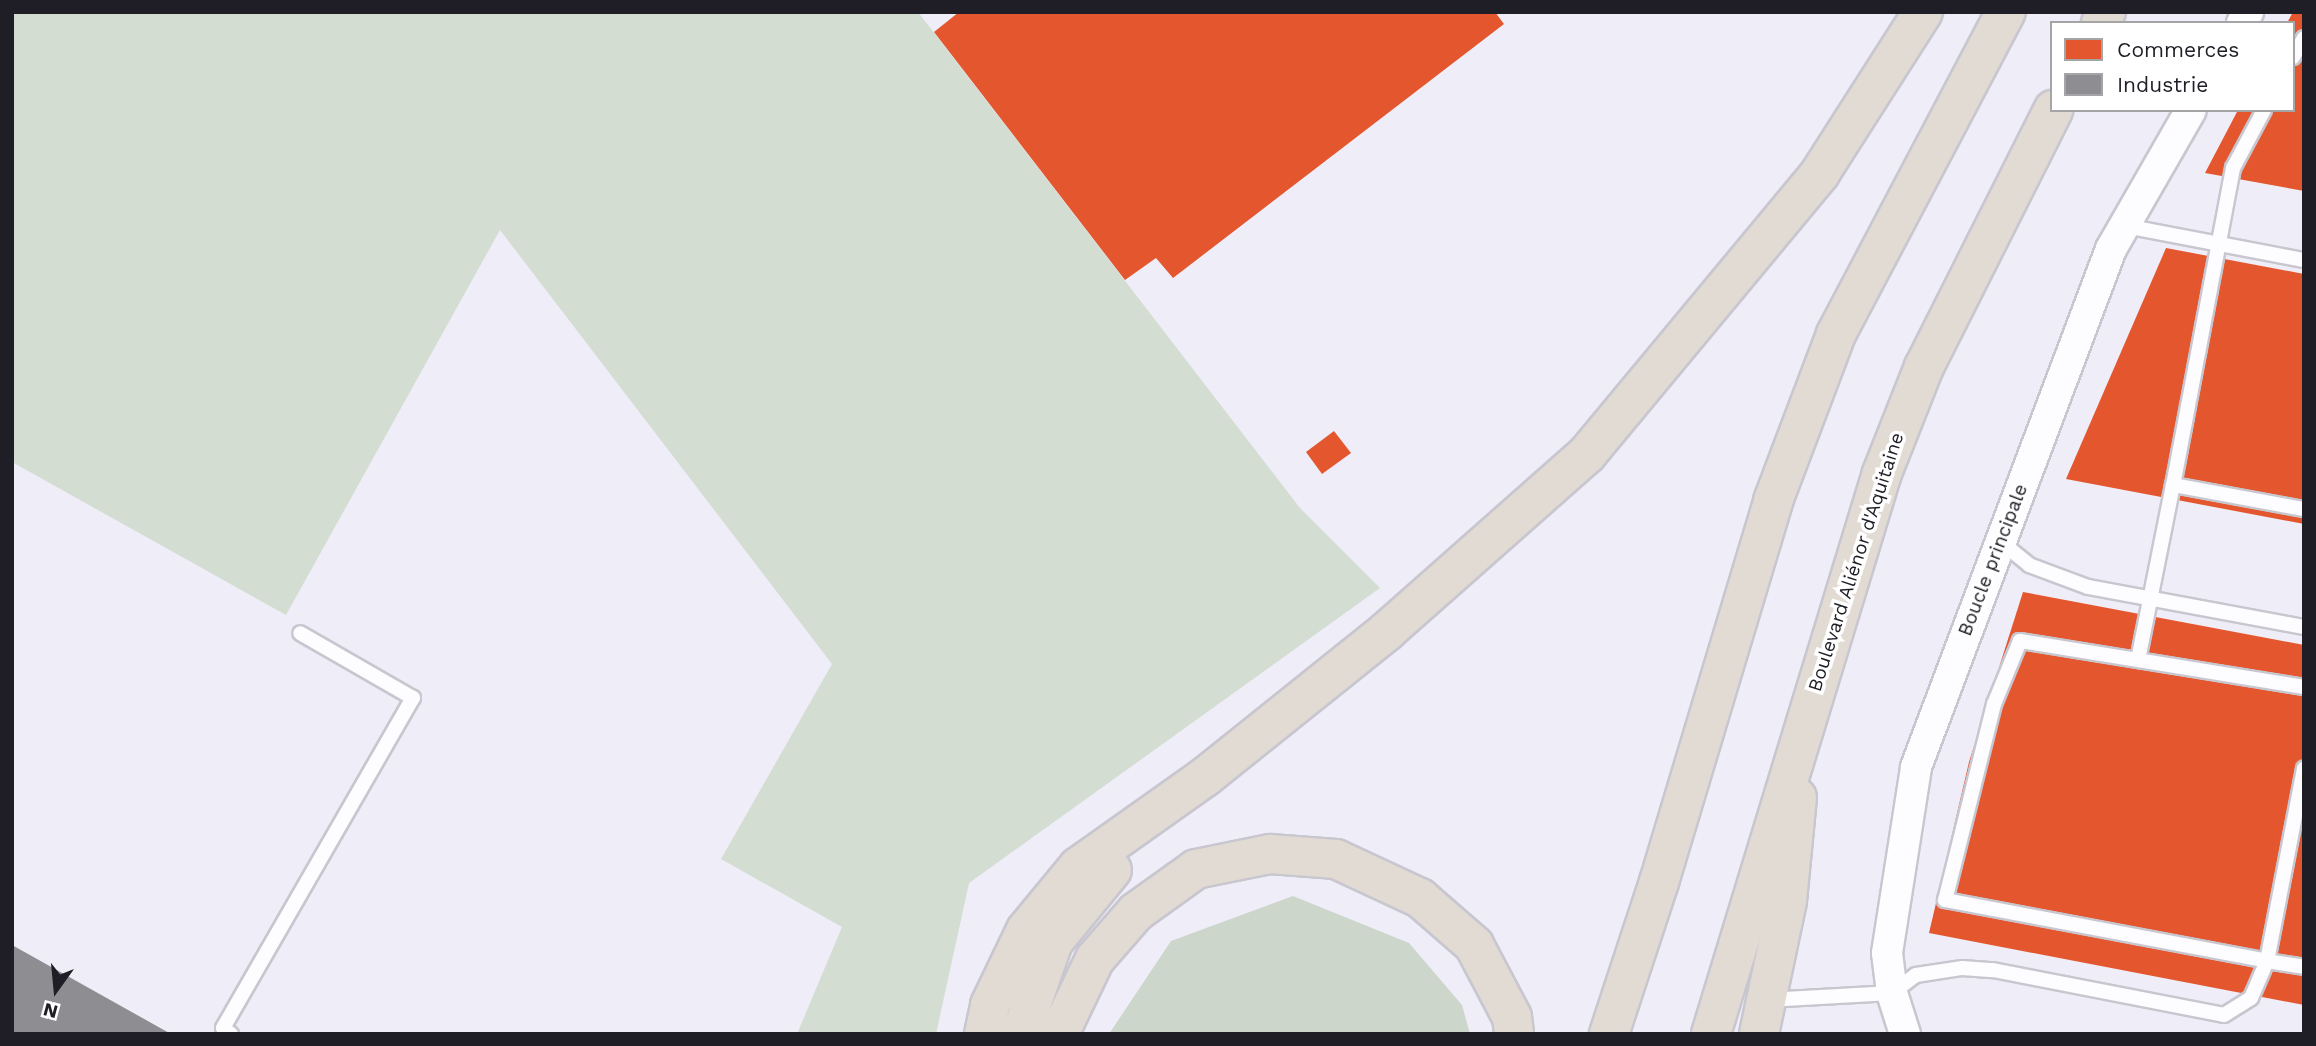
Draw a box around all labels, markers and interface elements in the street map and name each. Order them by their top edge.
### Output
legend [2050,21,2295,112]
text: Commerces [2117,37,2239,62]
text: Industrie [2117,72,2208,97]
street label: Boulevard Aliénor d'Aquitaine [1803,429,1909,695]
street label: Boucle principale [1954,481,2032,639]
north arrow [21,955,91,1025]
text: N [41,998,60,1024]

